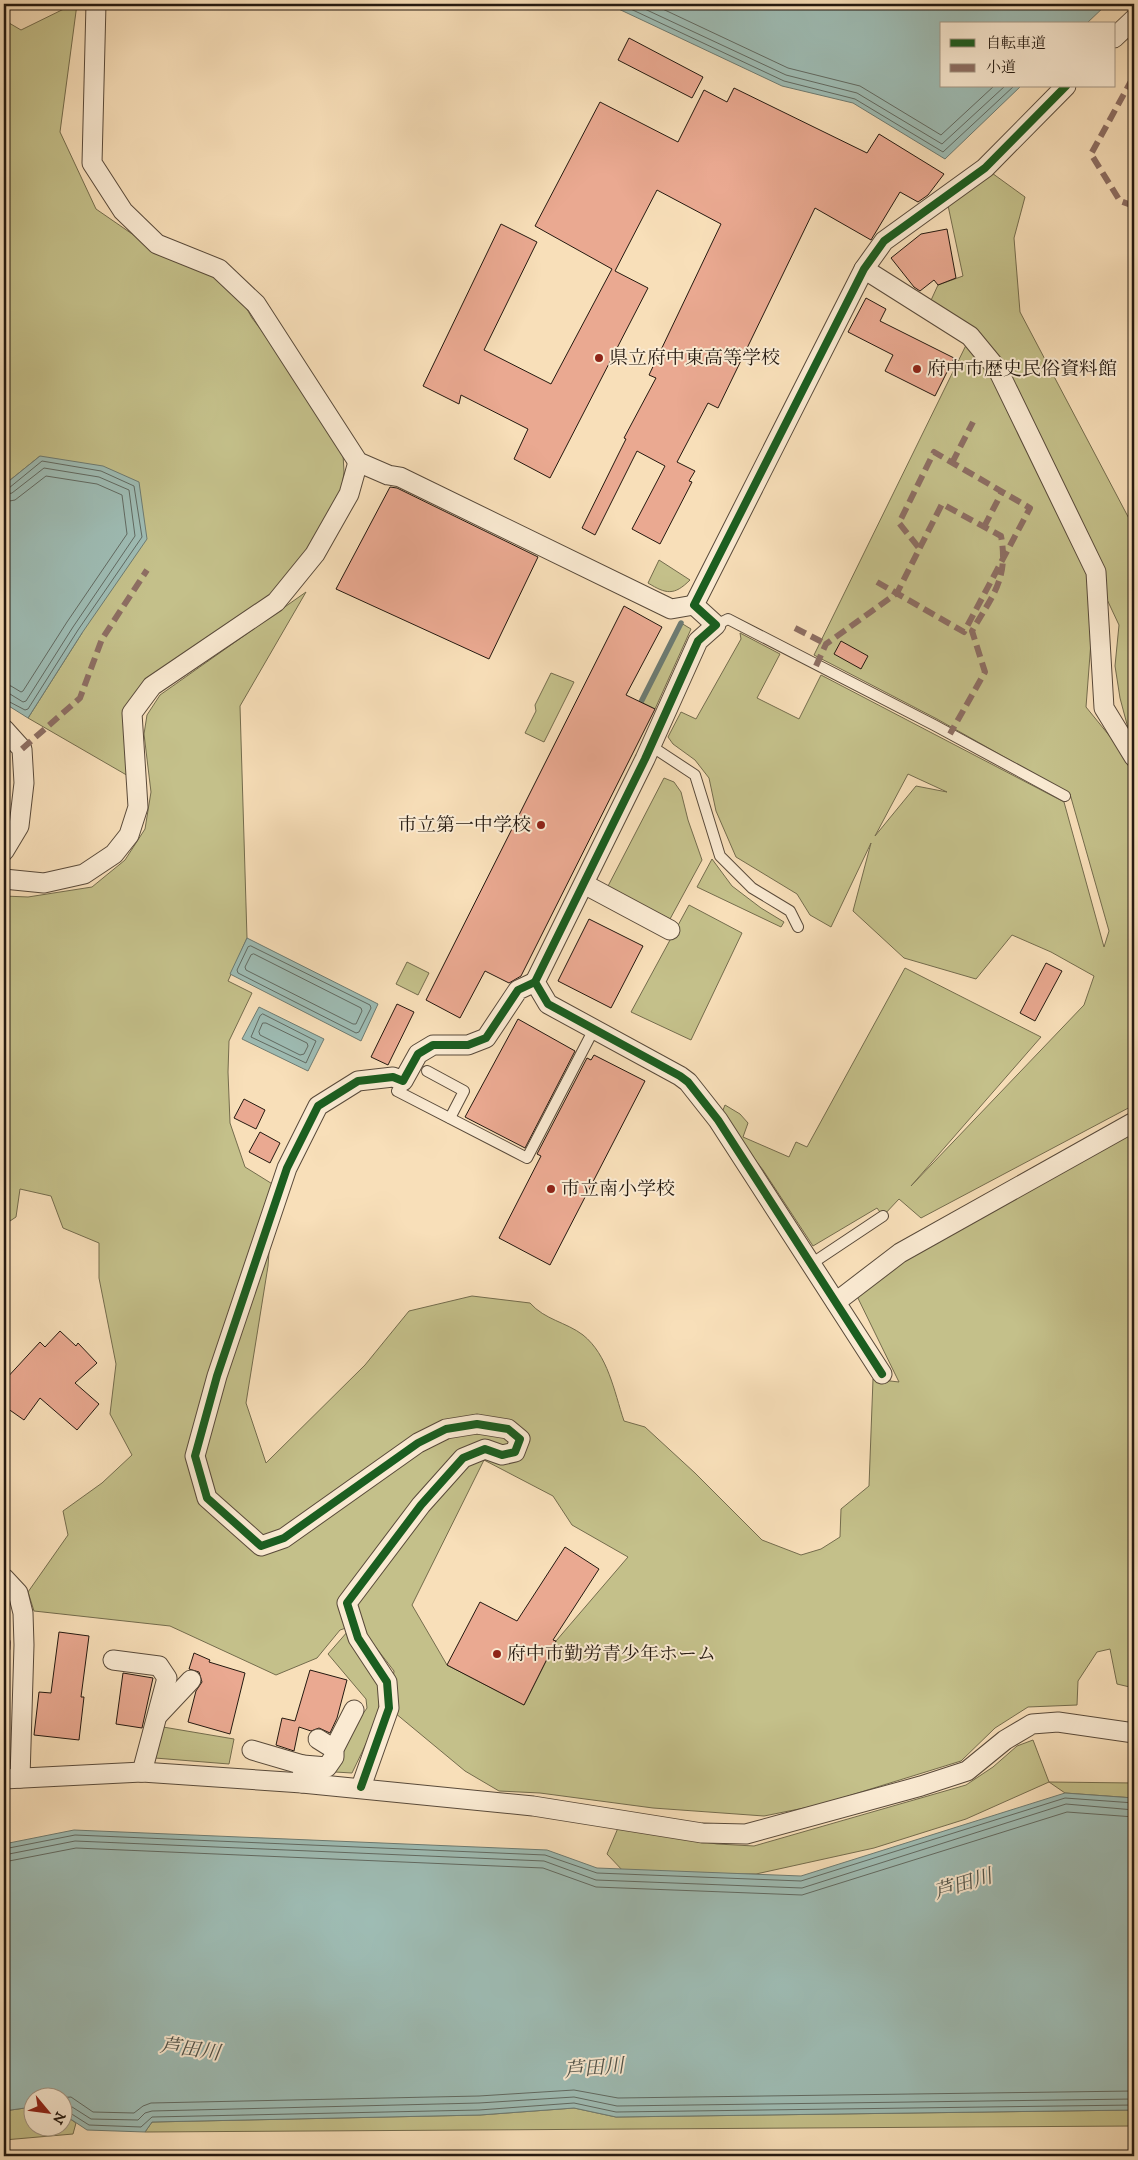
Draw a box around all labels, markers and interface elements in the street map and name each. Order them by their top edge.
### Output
legend [940,22,1116,88]
text: 自転車道 [986,34,1046,53]
text: 小道 [986,58,1016,77]
place label: 県立府中東高等学校 [609,347,780,370]
marker: 県立府中東高等学校 [593,352,605,364]
place label: 府中市歴史民俗資料館 [927,358,1117,381]
marker: 府中市歴史民俗資料館 [911,363,923,375]
place label: 市立第一中学校 [398,814,531,837]
marker: 市立第一中学校 [535,819,547,831]
place label: 市立南小学校 [561,1178,675,1201]
marker: 市立南小学校 [545,1183,557,1195]
place label: 府中市勤労青少年ホーム [507,1643,716,1666]
marker: 府中市勤労青少年ホーム [491,1648,503,1660]
water label: 芦田川 [931,1864,997,1906]
water label: 芦田川 [159,2033,223,2067]
water label: 芦田川 [563,2054,627,2084]
north arrow [22,2088,72,2138]
text: N [48,2108,69,2128]

